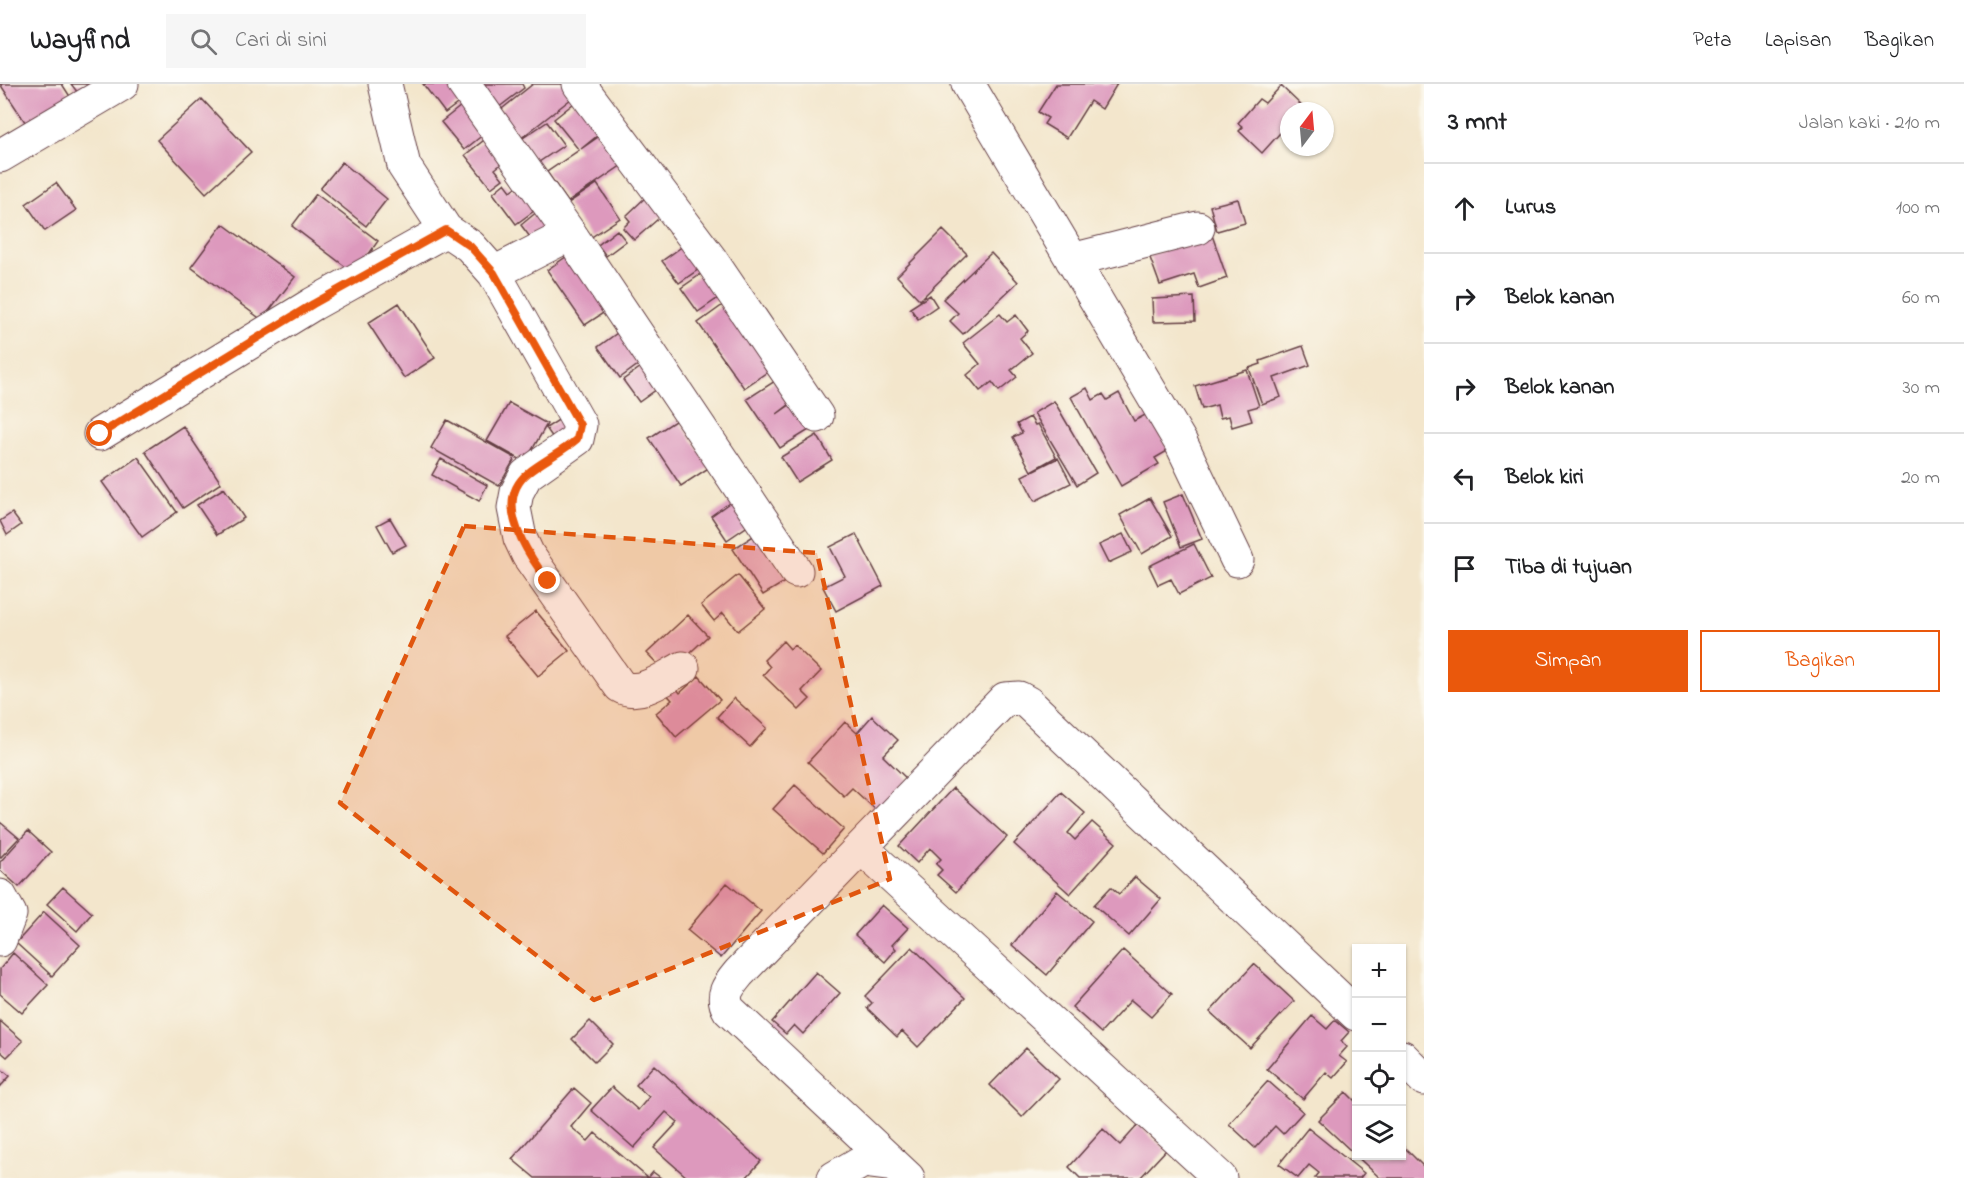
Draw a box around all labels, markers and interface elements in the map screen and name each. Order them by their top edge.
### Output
search box [166,14,586,68]
text: Wayfind [30,21,130,62]
icon: search [187,25,220,58]
text: Cari di sini [235,25,327,57]
text: Peta [1693,26,1732,56]
text: Lapisan [1765,26,1831,56]
text: Bagikan [1864,26,1934,56]
north arrow [1280,102,1334,156]
text: 3 mnt [1448,104,1507,142]
text: Jalan kaki · 210 m [1799,109,1940,138]
icon: ahead [1448,192,1481,225]
text: Lurus [1505,192,1556,224]
text: 100 m [1896,194,1940,223]
icon: right [1448,282,1481,315]
text: Belok kanan [1505,282,1614,314]
text: 60 m [1902,284,1940,313]
icon: right [1448,372,1481,405]
text: Belok kanan [1505,372,1614,404]
text: 30 m [1903,374,1940,403]
route start [86,420,112,446]
icon: left [1448,462,1481,495]
text: Belok kiri [1505,462,1584,494]
text: 20 m [1901,464,1940,493]
icon: arrive [1448,552,1481,585]
text: Tiba di tujuan [1505,552,1632,584]
route end [534,567,560,593]
button: Simpan [1448,630,1688,692]
button: Bagikan [1700,630,1940,692]
map controls [1352,944,1406,1160]
button: + [1352,944,1406,998]
button: − [1352,998,1406,1052]
button: locate [1352,1052,1406,1106]
button: layers [1352,1106,1406,1160]

